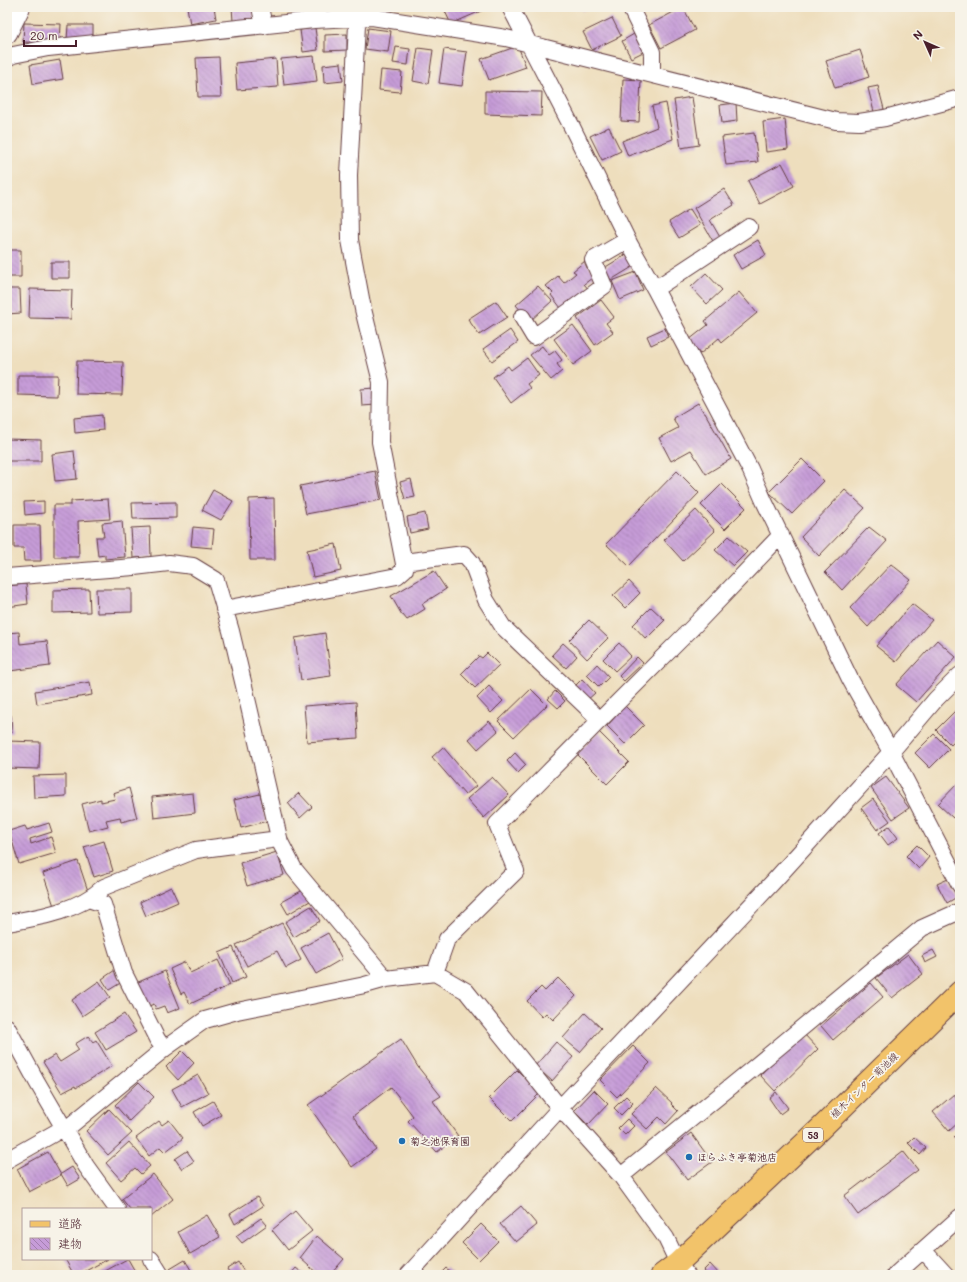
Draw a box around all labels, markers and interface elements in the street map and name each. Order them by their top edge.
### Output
scale bar [24,22,76,48]
north arrow [905,22,945,62]
text: N [909,26,926,43]
text: 20 m [30,27,58,43]
street label: 植木インター菊池線 [827,1049,901,1121]
road number: 53 [803,1128,823,1142]
place label: 菊之池保育園 [410,1134,470,1148]
marker: 菊之池保育園 [397,1136,407,1146]
place label: ほらふき亭菊池店 [697,1150,777,1164]
marker: ほらふき亭菊池店 [684,1152,694,1162]
legend [22,1208,152,1260]
text: 道路 [58,1215,82,1231]
text: 建物 [58,1235,82,1251]

